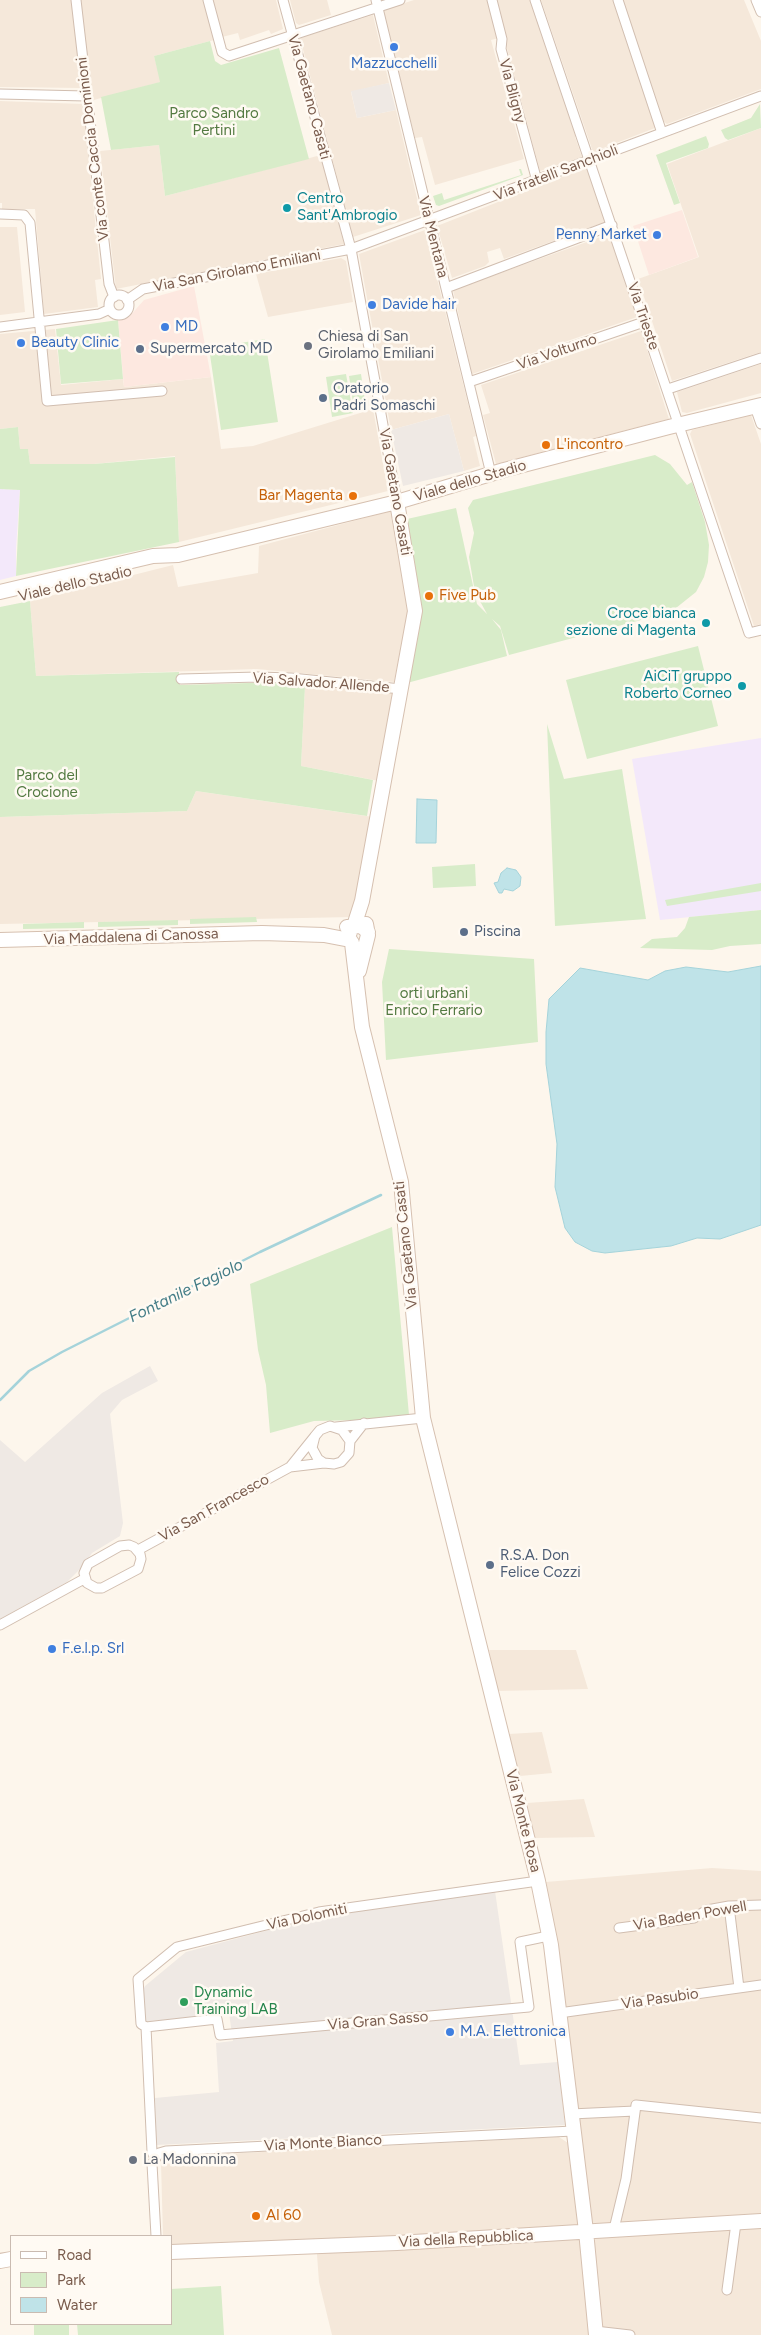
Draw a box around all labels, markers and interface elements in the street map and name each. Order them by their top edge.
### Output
street label: Via Gaetano Casati [284,32,334,162]
marker: Mazzucchelli [388,41,400,53]
place label: Mazzucchelli [351,55,437,73]
street label: Via conte Caccia Dominioni [73,56,113,242]
street label: Via Bligny [495,57,529,125]
park label: Parco Sandro Pertini [169,105,259,140]
street label: Via fratelli Sanchioli [491,141,621,205]
place label: Centro Sant'Ambrogio [297,190,397,225]
street label: Via Mentana [414,194,452,280]
marker: Centro Sant'Ambrogio [281,202,293,214]
place label: Penny Market [556,226,647,244]
marker: Penny Market [651,229,663,241]
street label: Via San Girolamo Emiliani [152,246,322,296]
street label: Via Trieste [623,280,663,352]
place label: Davide hair [382,296,456,314]
marker: Davide hair [366,299,378,311]
place label: MD [175,318,198,336]
marker: MD [159,321,171,333]
place label: Chiesa di San Girolamo Emiliani [318,328,434,363]
street label: Via Volturno [515,330,599,374]
place label: Beauty Clinic [31,334,119,352]
marker: Beauty Clinic [15,337,27,349]
place label: Supermercato MD [150,340,273,358]
marker: Chiesa di San Girolamo Emiliani [302,340,314,352]
marker: Supermercato MD [134,343,146,355]
place label: Oratorio Padri Somaschi [333,380,436,415]
marker: Oratorio Padri Somaschi [317,392,329,404]
street label: Via Gaetano Casati [375,427,415,557]
place label: L'incontro [556,436,623,454]
marker: L'incontro [540,439,552,451]
street label: Viale dello Stadio [412,456,528,506]
place label: Bar Magenta [258,487,343,505]
marker: Bar Magenta [347,490,359,502]
street label: Viale dello Stadio [16,562,134,606]
place label: Five Pub [439,587,496,605]
marker: Five Pub [423,590,435,602]
place label: Croce bianca sezione di Magenta [566,605,696,640]
marker: Croce bianca sezione di Magenta [700,617,712,629]
place label: AiCiT gruppo Roberto Corneo [624,668,732,703]
street label: Via Salvador Allende [252,669,390,697]
marker: AiCiT gruppo Roberto Corneo [736,680,748,692]
park label: Parco del Crocione [16,767,78,802]
place label: Piscina [474,923,521,941]
street label: Via Maddalena di Canossa [43,925,219,949]
marker: Piscina [458,926,470,938]
park label: orti urbani Enrico Ferrario [385,985,483,1020]
street label: Via Gaetano Casati [390,1180,422,1310]
water label: Fontanile Fagiolo [126,1255,246,1327]
street label: Via San Francesco [156,1470,272,1546]
place label: R.S.A. Don Felice Cozzi [500,1547,581,1582]
marker: R.S.A. Don Felice Cozzi [484,1559,496,1571]
place label: F.e.l.p. Srl [62,1640,124,1658]
marker: F.e.l.p. Srl [46,1643,58,1655]
street label: Via Monte Rosa [502,1768,544,1874]
street label: Via Baden Powell [632,1897,748,1935]
street label: Via Dolomiti [265,1900,349,1934]
place label: Dynamic Training LAB [194,1984,278,2019]
street label: Via Pasubio [620,1985,700,2013]
marker: Dynamic Training LAB [178,1996,190,2008]
street label: Via Gran Sasso [327,2008,429,2034]
place label: M.A. Elettronica [460,2023,566,2041]
marker: M.A. Elettronica [444,2026,456,2038]
street label: Via Monte Bianco [264,2131,382,2155]
place label: La Madonnina [143,2151,236,2169]
marker: La Madonnina [127,2154,139,2166]
place label: Al 60 [266,2207,301,2225]
marker: Al 60 [250,2210,262,2222]
street label: Via della Repubblica [398,2226,534,2252]
legend [10,2235,172,2325]
text: Road [57,2246,92,2264]
text: Park [57,2271,86,2289]
text: Water [57,2296,97,2314]

